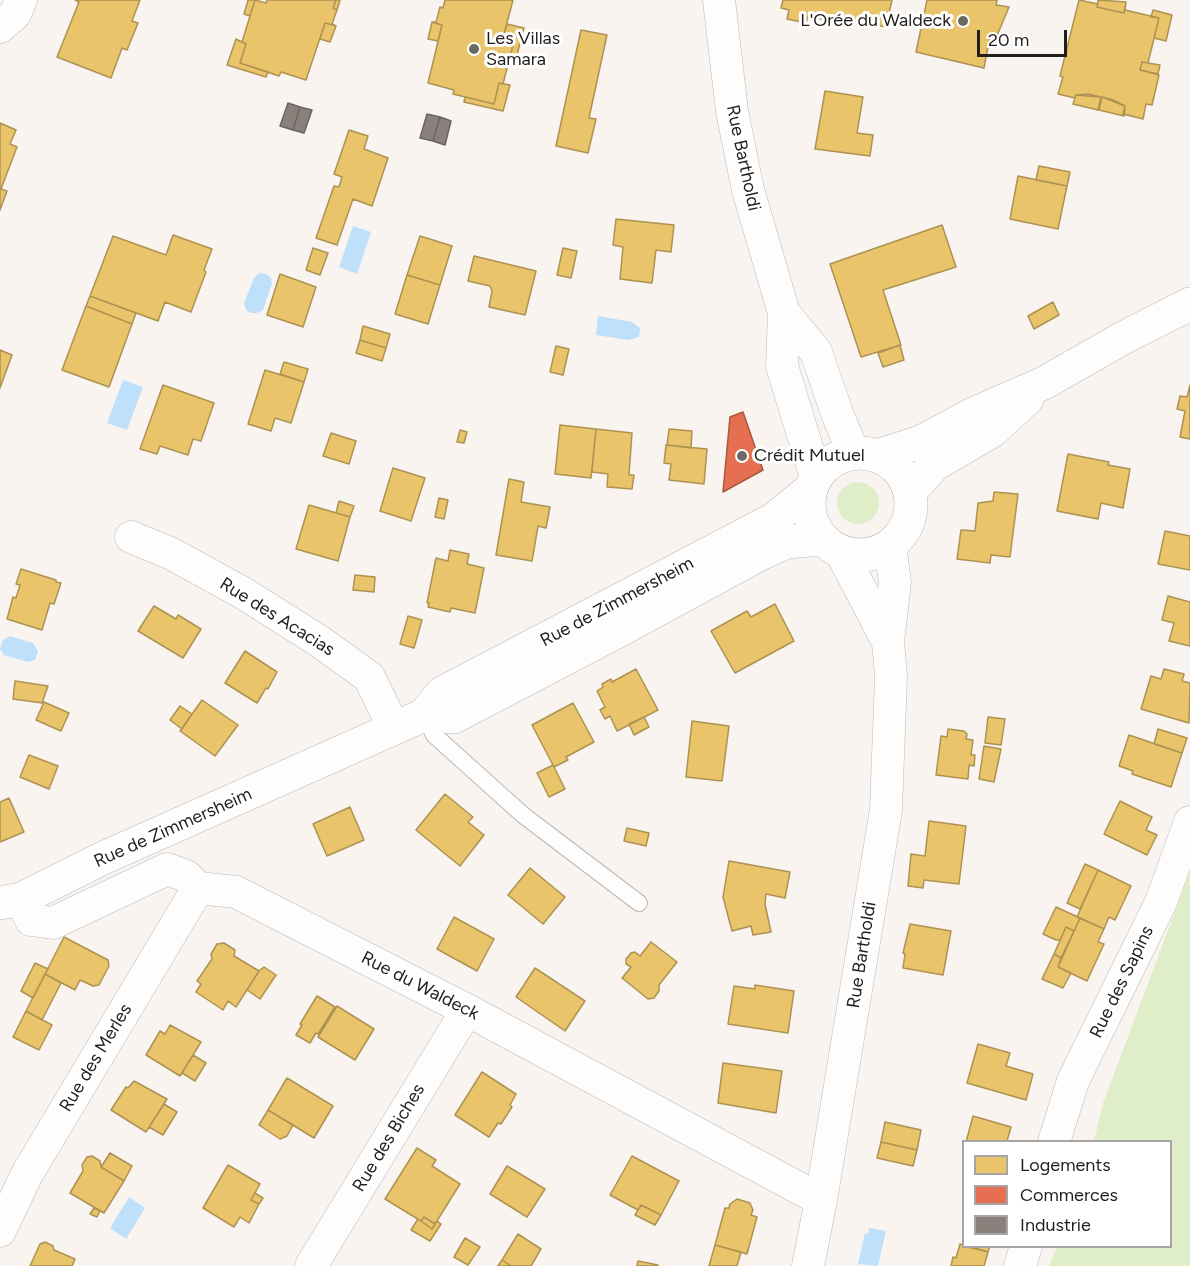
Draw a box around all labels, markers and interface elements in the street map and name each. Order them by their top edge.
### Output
place label: L'Orée du Waldeck [800,10,951,32]
marker: L'Orée du Waldeck [956,14,970,28]
scale bar [980,18,1070,56]
place label: Les Villas Samara [486,28,560,70]
text: 20 m [988,29,1029,51]
marker: Les Villas Samara [467,42,481,56]
street label: Rue Bartholdi [721,103,765,213]
place label: Crédit Mutuel [754,445,865,467]
marker: Crédit Mutuel [735,449,749,463]
street label: Rue de Zimmersheim [537,552,697,652]
street label: Rue des Acacias [216,573,338,661]
street label: Rue de Zimmersheim [91,783,255,873]
street label: Rue Bartholdi [843,900,881,1010]
street label: Rue des Sapins [1085,922,1159,1042]
street label: Rue du Waldeck [358,947,482,1025]
street label: Rue des Merles [55,1000,137,1116]
street label: Rue des Biches [348,1080,430,1196]
legend [962,1140,1172,1248]
text: Logements [1020,1154,1111,1176]
text: Commerces [1020,1184,1118,1206]
text: Industrie [1020,1214,1091,1236]

